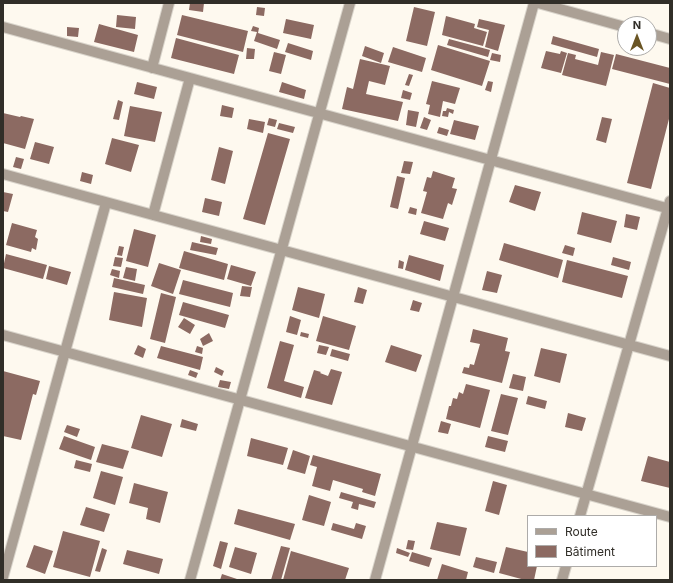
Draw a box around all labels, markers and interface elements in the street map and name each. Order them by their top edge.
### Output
north arrow [617,16,657,56]
text: N [633,18,641,32]
legend [527,515,657,567]
text: Route [565,524,598,539]
text: Bâtiment [565,544,615,559]

